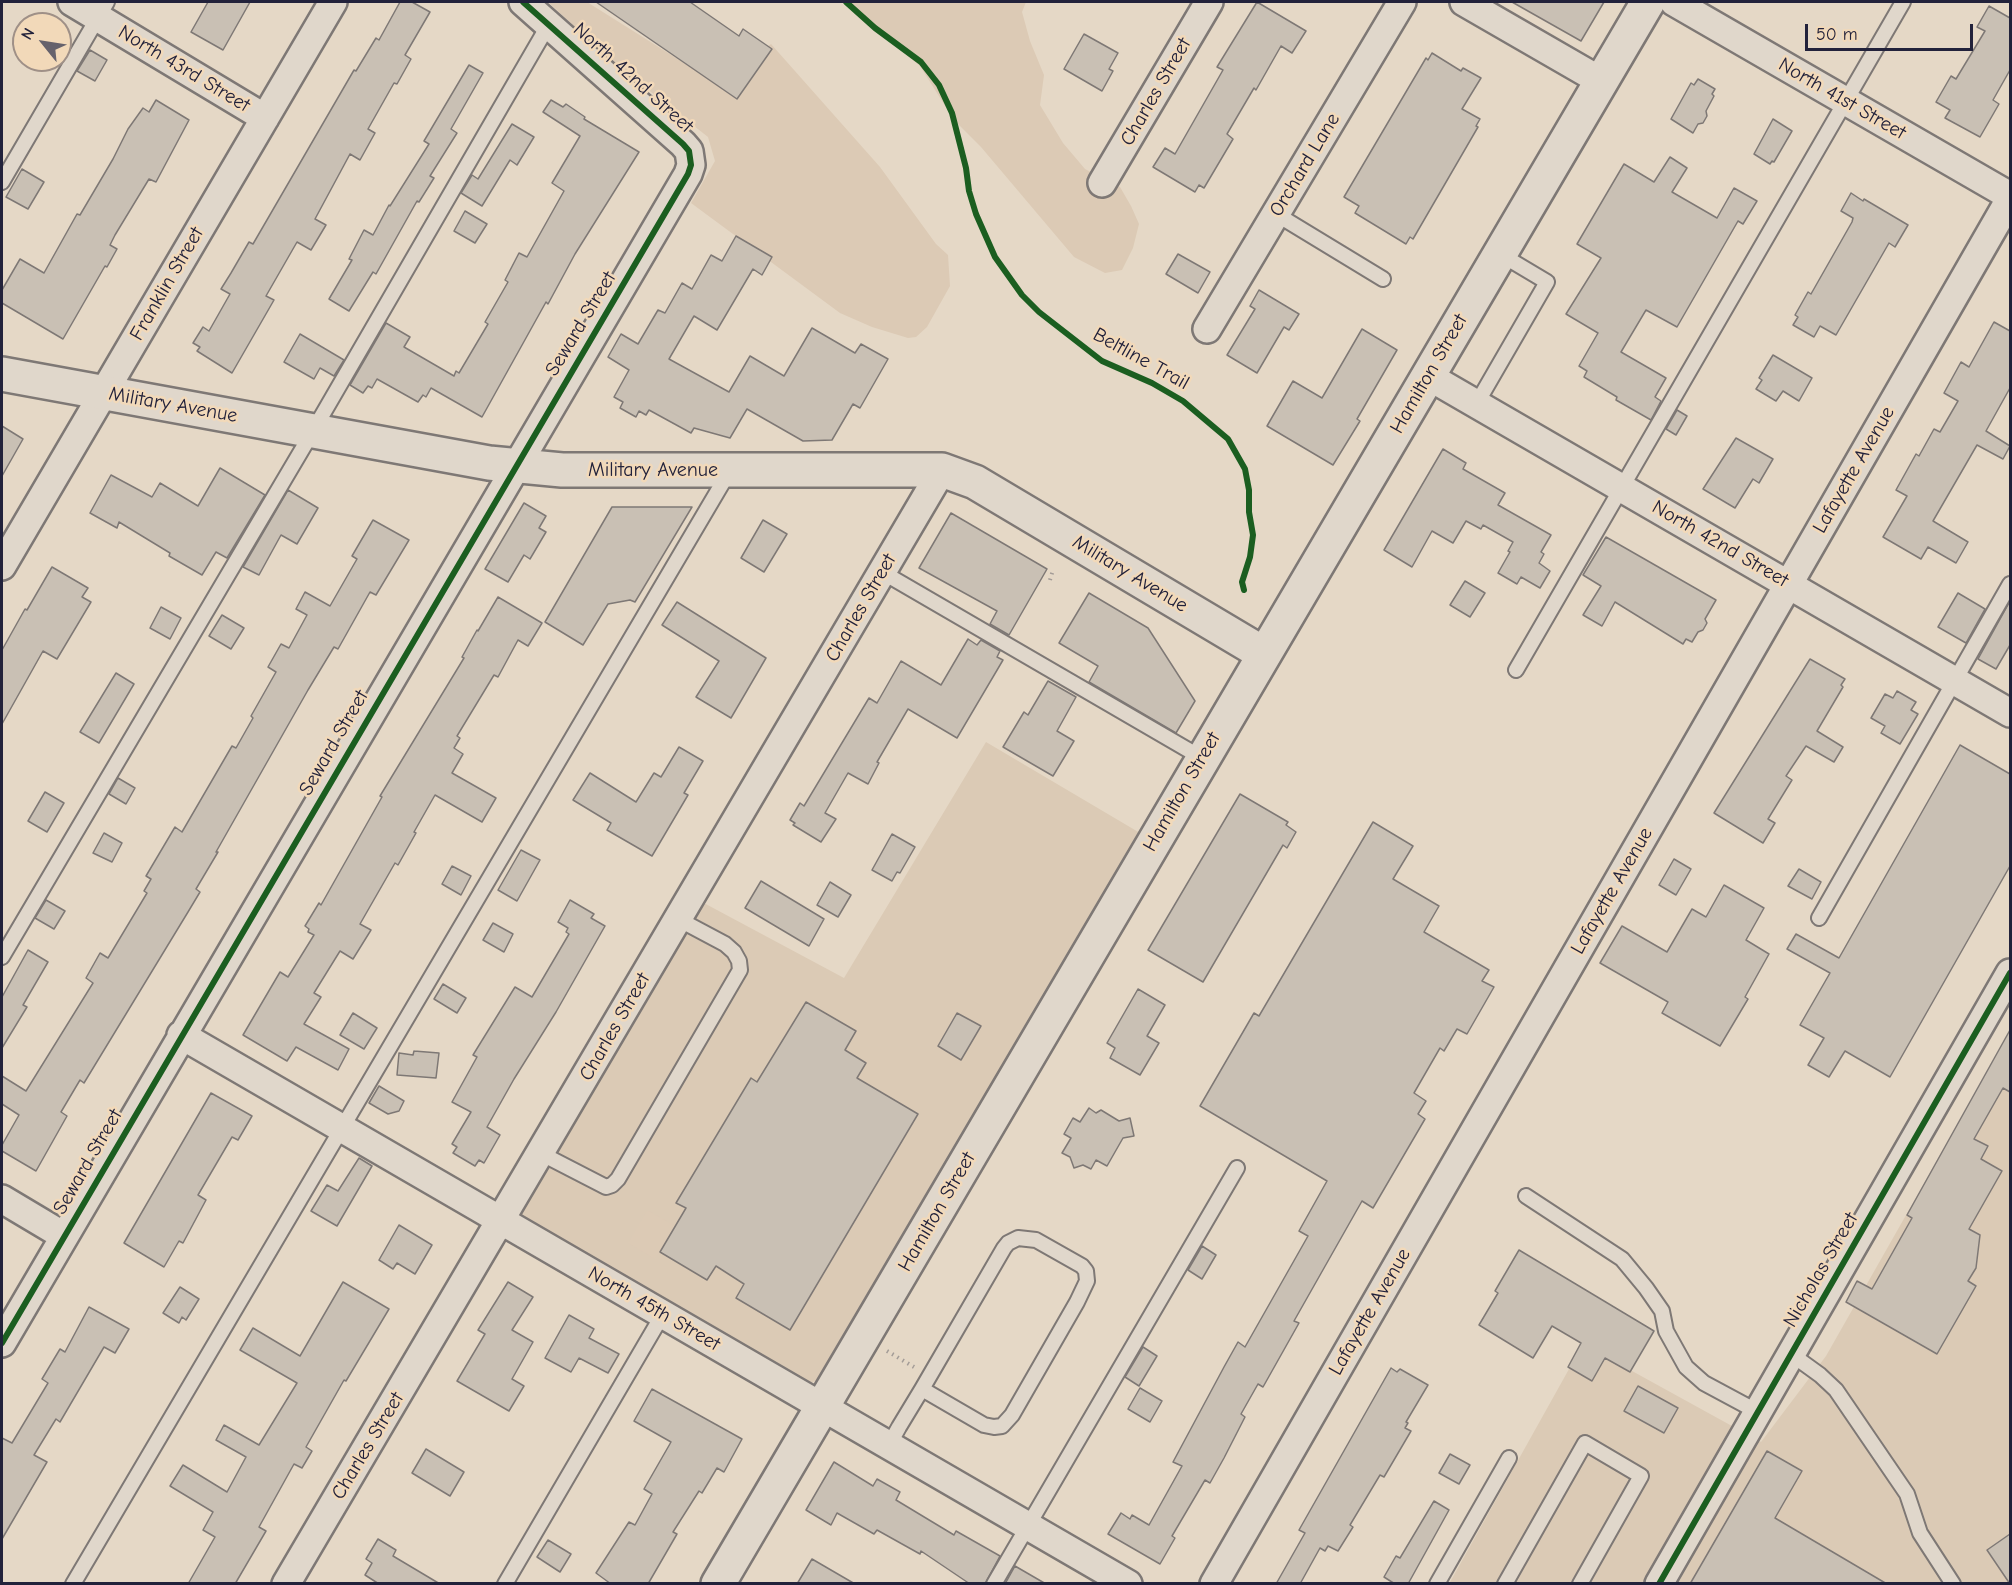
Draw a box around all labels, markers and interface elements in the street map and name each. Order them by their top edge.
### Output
north arrow [12,12,72,72]
scale bar [1808,12,1976,50]
street label: North 42nd Street [568,18,698,138]
street label: North 43rd Street [114,20,254,118]
text: 50 m [1816,24,1858,45]
text: N [18,25,39,43]
street label: Charles Street [1115,34,1197,150]
street label: North 41st Street [1774,53,1910,145]
street label: Orchard Lane [1265,109,1345,221]
street label: Franklin Street [125,223,209,345]
street label: Seward Street [540,267,622,381]
street label: Hamilton Street [1385,310,1473,438]
street label: Beltline Trail [1089,323,1193,395]
street label: Military Avenue [107,382,239,428]
street label: Lafayette Avenue [1808,402,1900,538]
street label: Military Avenue [588,458,718,482]
street label: North 42nd Street [1648,495,1792,593]
street label: Military Avenue [1068,530,1192,618]
street label: Charles Street [820,550,902,666]
street label: Seward Street [294,686,374,800]
street label: Hamilton Street [1138,728,1226,856]
street label: Lafayette Avenue [1566,823,1658,959]
street label: Charles Street [574,969,656,1085]
street label: Seward Street [48,1105,128,1219]
street label: Hamilton Street [893,1148,981,1276]
street label: Nicholas Street [1779,1208,1863,1332]
street label: Lafayette Avenue [1324,1244,1416,1380]
street label: North 45th Street [584,1261,724,1357]
street label: Charles Street [327,1388,409,1504]

